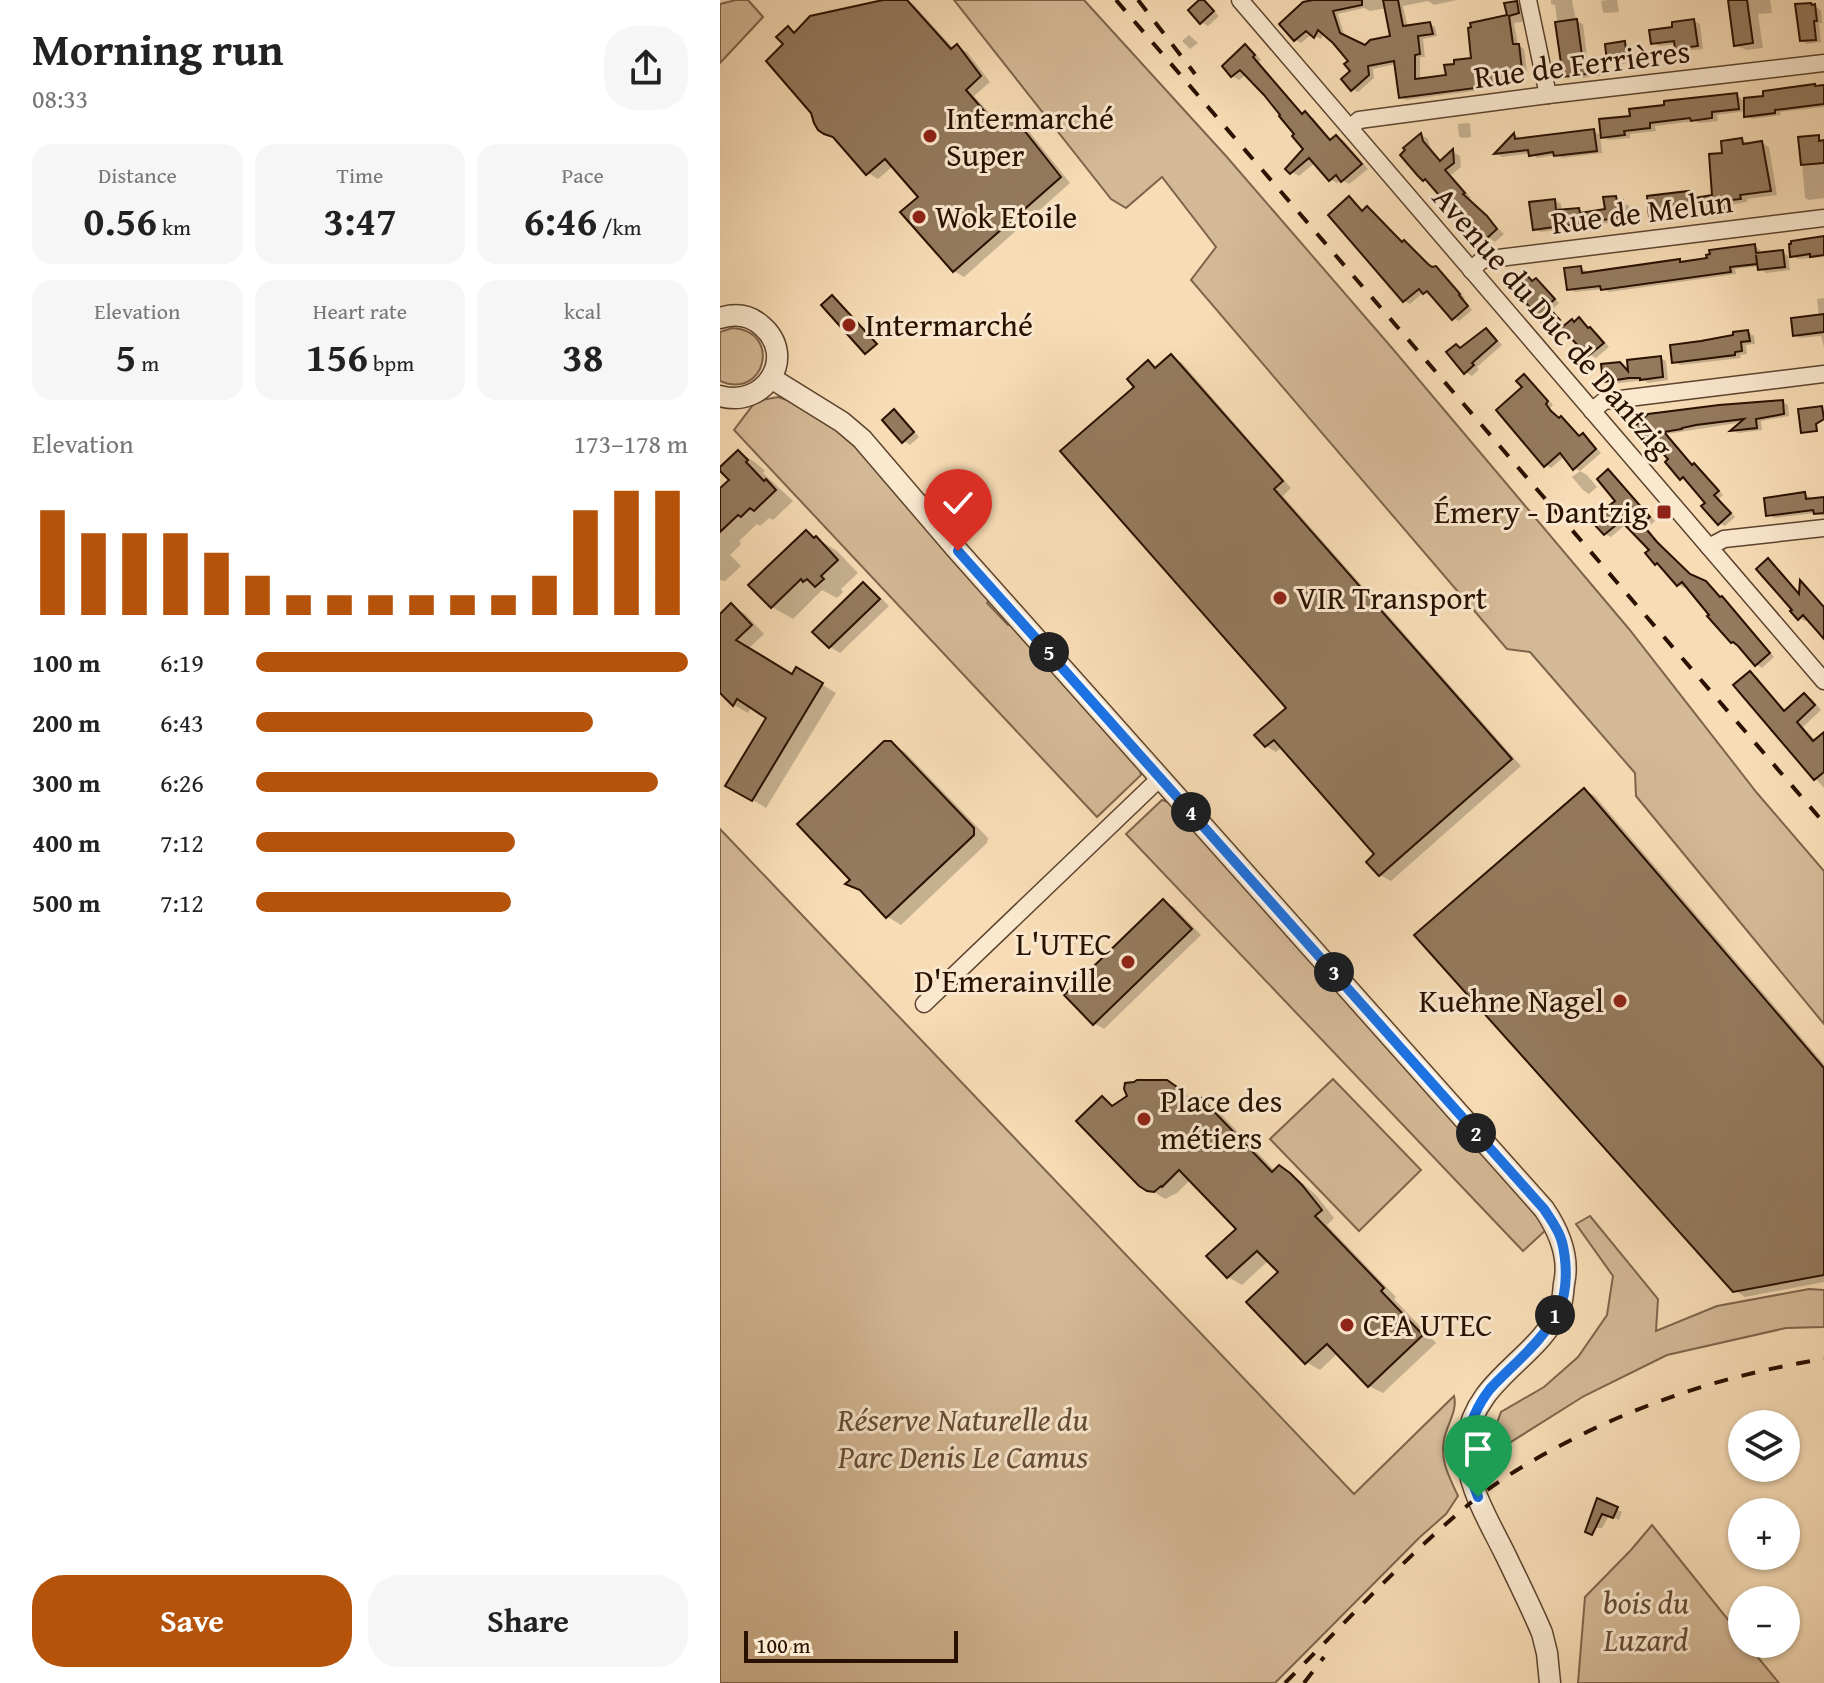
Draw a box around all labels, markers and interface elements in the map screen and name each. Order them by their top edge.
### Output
text: Morning run [32,17,283,81]
button: share [604,26,688,110]
street label: Rue de Ferrières [1471,27,1693,100]
text: 08:33 [32,79,88,118]
place label: Intermarché Super [946,94,1114,178]
marker: Intermarché Super [921,127,939,145]
text: Distance [98,159,177,191]
text: Time [337,159,383,191]
text: Pace [562,159,604,191]
street label: Avenue du Duc de Dantzig [1422,175,1685,468]
street label: Rue de Melun [1549,177,1735,246]
text: 0.56 [84,191,157,250]
text: 3:47 [323,191,397,250]
text: 6:46 [524,191,597,250]
place label: Wok Etoile [935,193,1077,240]
marker: Wok Etoile [910,208,928,226]
text: km [157,211,191,243]
text: /km [597,211,642,243]
text: Elevation [94,295,180,327]
text: Heart rate [313,295,407,327]
text: kcal [564,295,601,327]
place label: Intermarché [865,301,1033,348]
marker: Intermarché [840,316,858,334]
text: 5 [116,327,136,386]
text: 156 [306,327,368,386]
text: 38 [562,327,603,386]
text: m [136,347,159,379]
text: bpm [368,347,414,379]
text: Elevation [32,424,134,463]
text: 173–178 m [574,424,688,463]
pin [924,469,992,551]
icon: check [936,481,980,525]
place label: Émery - Dantzig [1434,488,1648,535]
marker: Émery - Dantzig [1655,503,1673,521]
place label: VIR Transport [1296,574,1487,621]
marker: VIR Transport [1271,589,1289,607]
pin: 5 [1029,632,1069,672]
text: 5 [1043,636,1055,668]
text: 100 m [32,643,100,682]
text: 6:19 [160,643,204,682]
text: 200 m [32,703,100,742]
text: 6:43 [160,703,204,742]
text: 300 m [32,763,100,802]
text: 6:26 [160,763,204,802]
pin: 4 [1171,792,1211,832]
text: 4 [1185,796,1197,828]
text: 400 m [32,823,100,862]
text: 7:12 [160,823,204,862]
text: 500 m [32,883,100,922]
text: 7:12 [160,883,204,922]
place label: L'UTEC D'Emerainville [914,920,1112,1004]
pin: 3 [1314,952,1354,992]
marker: L'UTEC D'Emerainville [1119,953,1137,971]
text: 3 [1328,956,1340,988]
place label: Kuehne Nagel [1419,977,1604,1024]
marker: Kuehne Nagel [1611,992,1629,1010]
place label: Place des métiers [1160,1077,1282,1161]
marker: Place des métiers [1135,1110,1153,1128]
pin: 2 [1456,1113,1496,1153]
text: 2 [1470,1117,1482,1149]
pin: 1 [1535,1295,1575,1335]
text: 1 [1549,1299,1561,1331]
place label: CFA UTEC [1363,1301,1493,1348]
marker: CFA UTEC [1338,1316,1356,1334]
park label: Réserve Naturelle du Parc Denis Le Camus [836,1396,1089,1480]
map controls [1728,1410,1800,1658]
button: layers [1728,1410,1800,1482]
pin [1444,1415,1512,1497]
icon: arrive [1456,1427,1500,1471]
button: + [1728,1498,1800,1570]
button: Save [32,1575,352,1667]
button: Share [368,1575,688,1667]
park label: bois du Luzard [1603,1579,1689,1663]
button: − [1728,1586,1800,1658]
scale bar [744,1627,958,1663]
text: 100 m [756,1629,811,1661]

